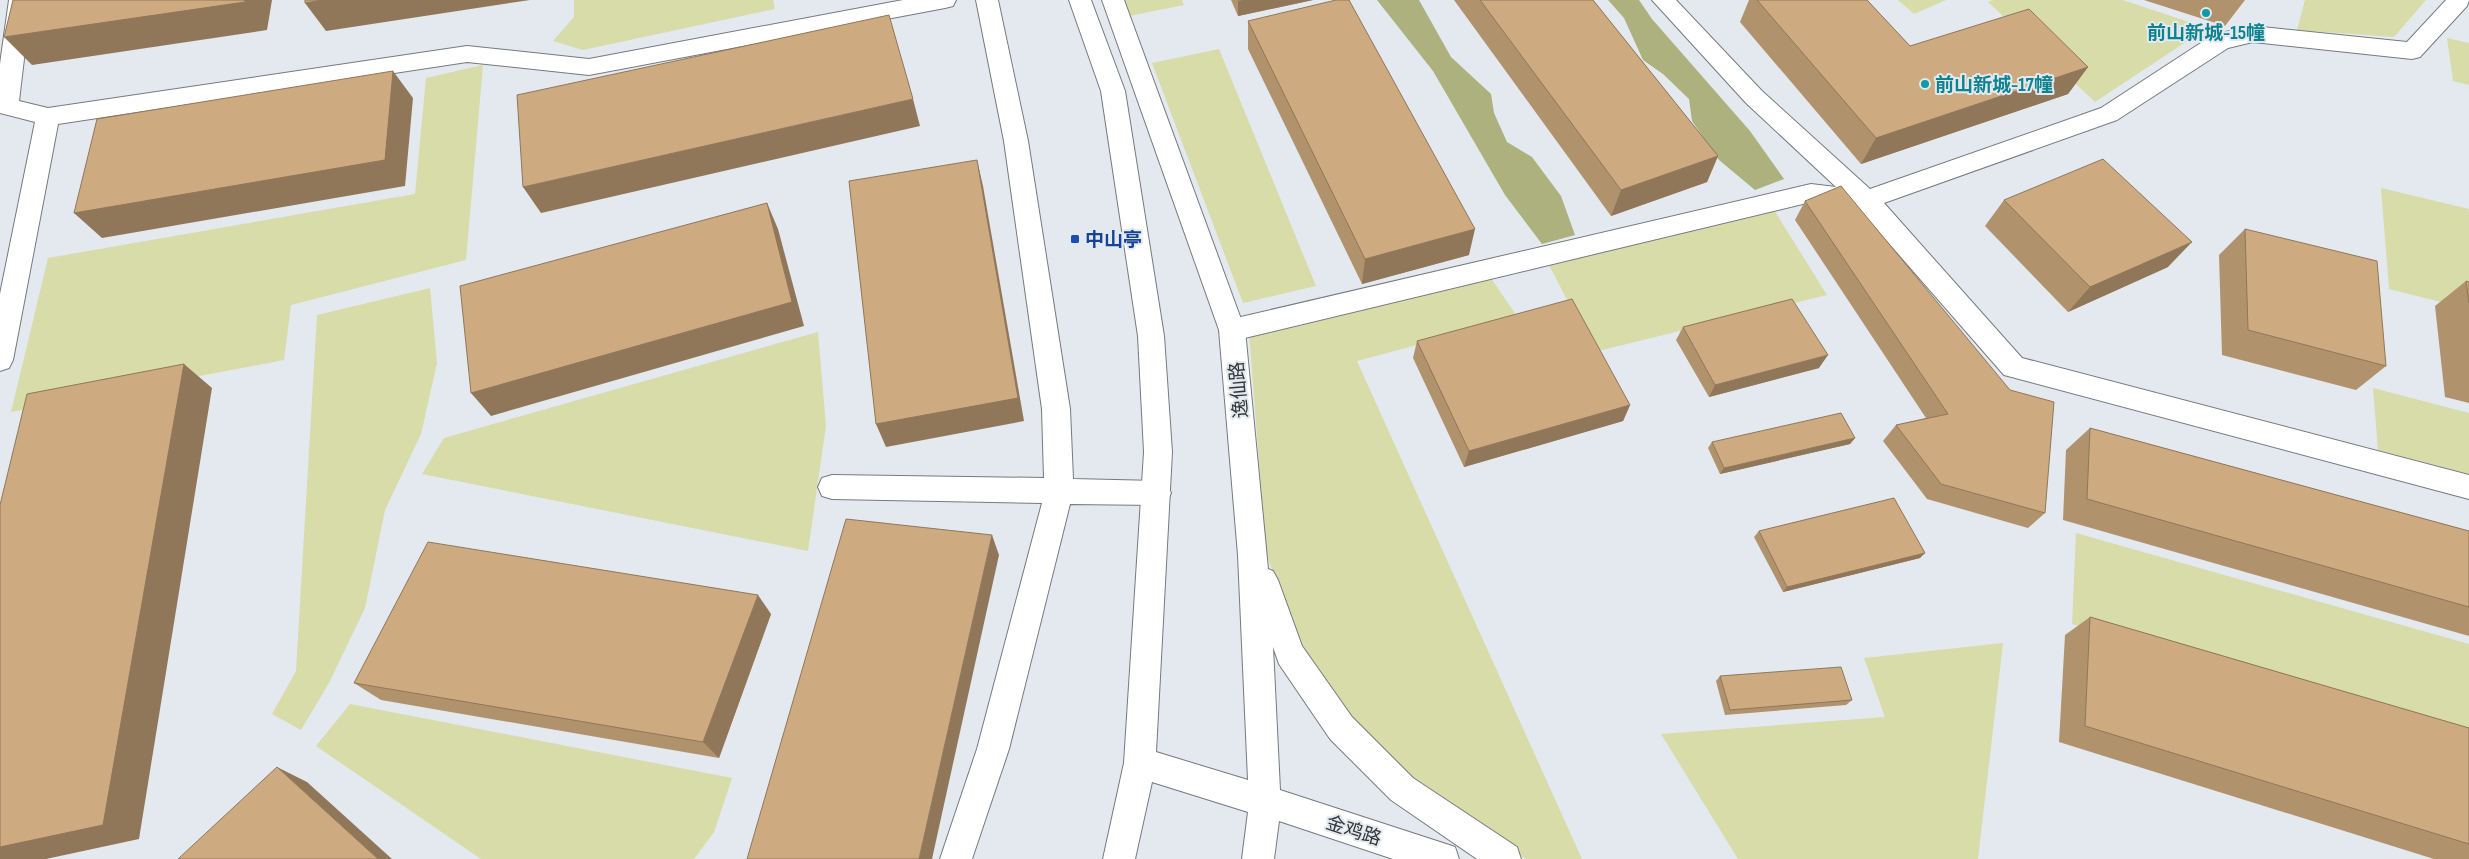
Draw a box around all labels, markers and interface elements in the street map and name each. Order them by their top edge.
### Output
marker: 前山新城-15幢 [2200,7,2212,19]
place label: 前山新城-15幢 [2147,22,2265,45]
place label: 前山新城-17幢 [1935,74,2053,97]
marker: 前山新城-17幢 [1919,78,1931,90]
place label: 中山亭 [1085,229,1142,252]
marker: 中山亭 [1069,233,1081,245]
street label: 逸仙路 [1226,360,1253,419]
street label: 金鸡路 [1323,812,1384,851]

